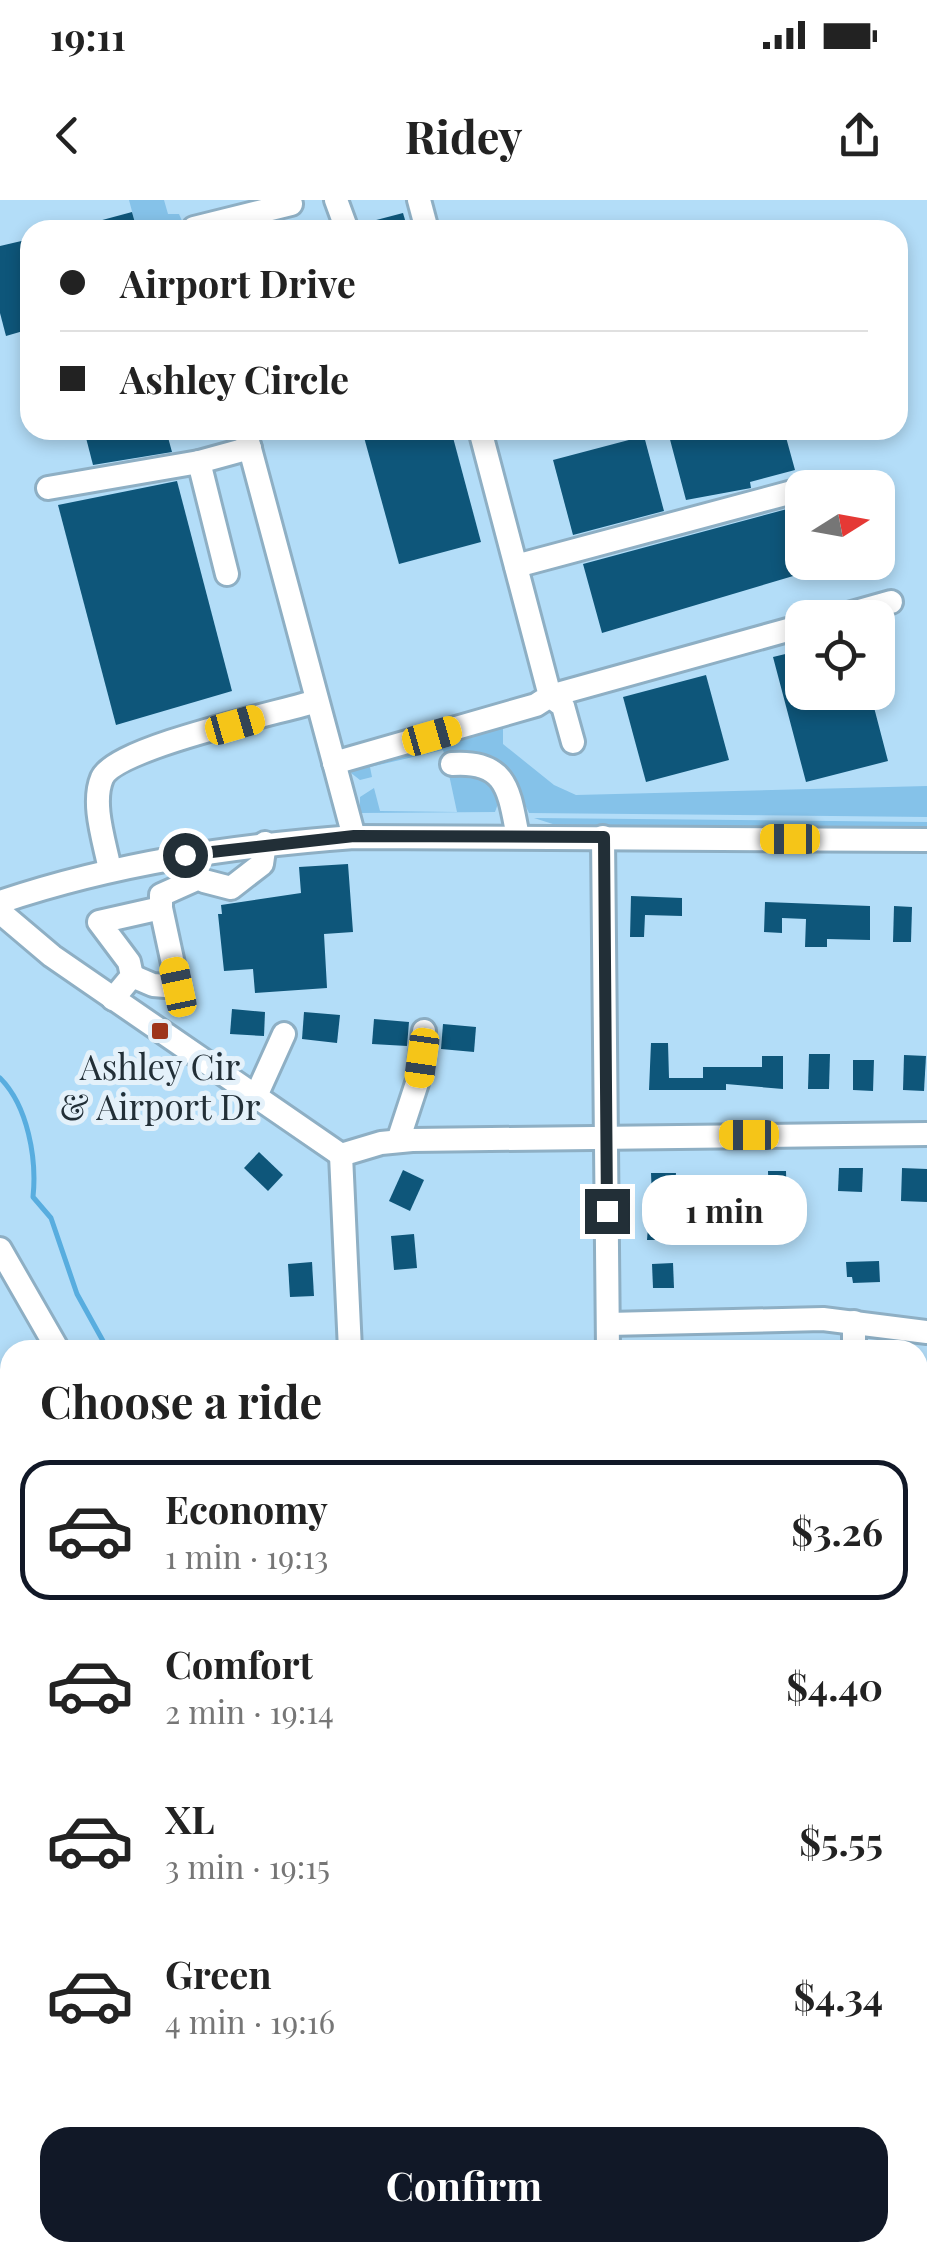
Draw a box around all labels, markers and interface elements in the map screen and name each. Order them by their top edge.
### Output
text: 19:11 [50,10,126,61]
text: Ridey [405,105,522,165]
icon: back [40,108,95,163]
icon: share [832,108,887,163]
text: Airport Drive [120,257,356,308]
text: Ashley Circle [120,353,349,404]
north arrow [785,470,895,580]
map controls [785,470,895,710]
button: locate [785,600,895,710]
car [202,702,268,748]
car [399,713,465,759]
car [760,824,820,854]
route start [163,833,208,878]
car [157,955,199,1019]
marker: Ashley Cir & Airport Dr [149,1020,171,1042]
car [403,1026,441,1090]
place label: Ashley Cir & Airport Dr [59,1042,261,1129]
car [719,1120,779,1150]
callout: 1 min [642,1176,807,1246]
text: 1 min [685,1188,764,1231]
route end [585,1189,630,1234]
text: Choose a ride [40,1370,322,1430]
text: Economy [165,1483,328,1534]
icon: car [45,1485,135,1575]
text: $3.26 [791,1505,883,1556]
text: 1 min · 19:13 [165,1534,328,1577]
text: Comfort [165,1638,313,1689]
icon: car [45,1640,135,1730]
text: $4.40 [786,1660,883,1711]
text: 2 min · 19:14 [165,1689,334,1732]
text: XL [165,1793,214,1844]
icon: car [45,1795,135,1885]
text: $5.55 [799,1815,883,1866]
text: 3 min · 19:15 [165,1844,330,1887]
text: Green [165,1948,272,1999]
icon: car [45,1950,135,2040]
text: $4.34 [793,1970,883,2021]
text: 4 min · 19:16 [165,1999,335,2042]
button: Confirm [40,2127,888,2242]

